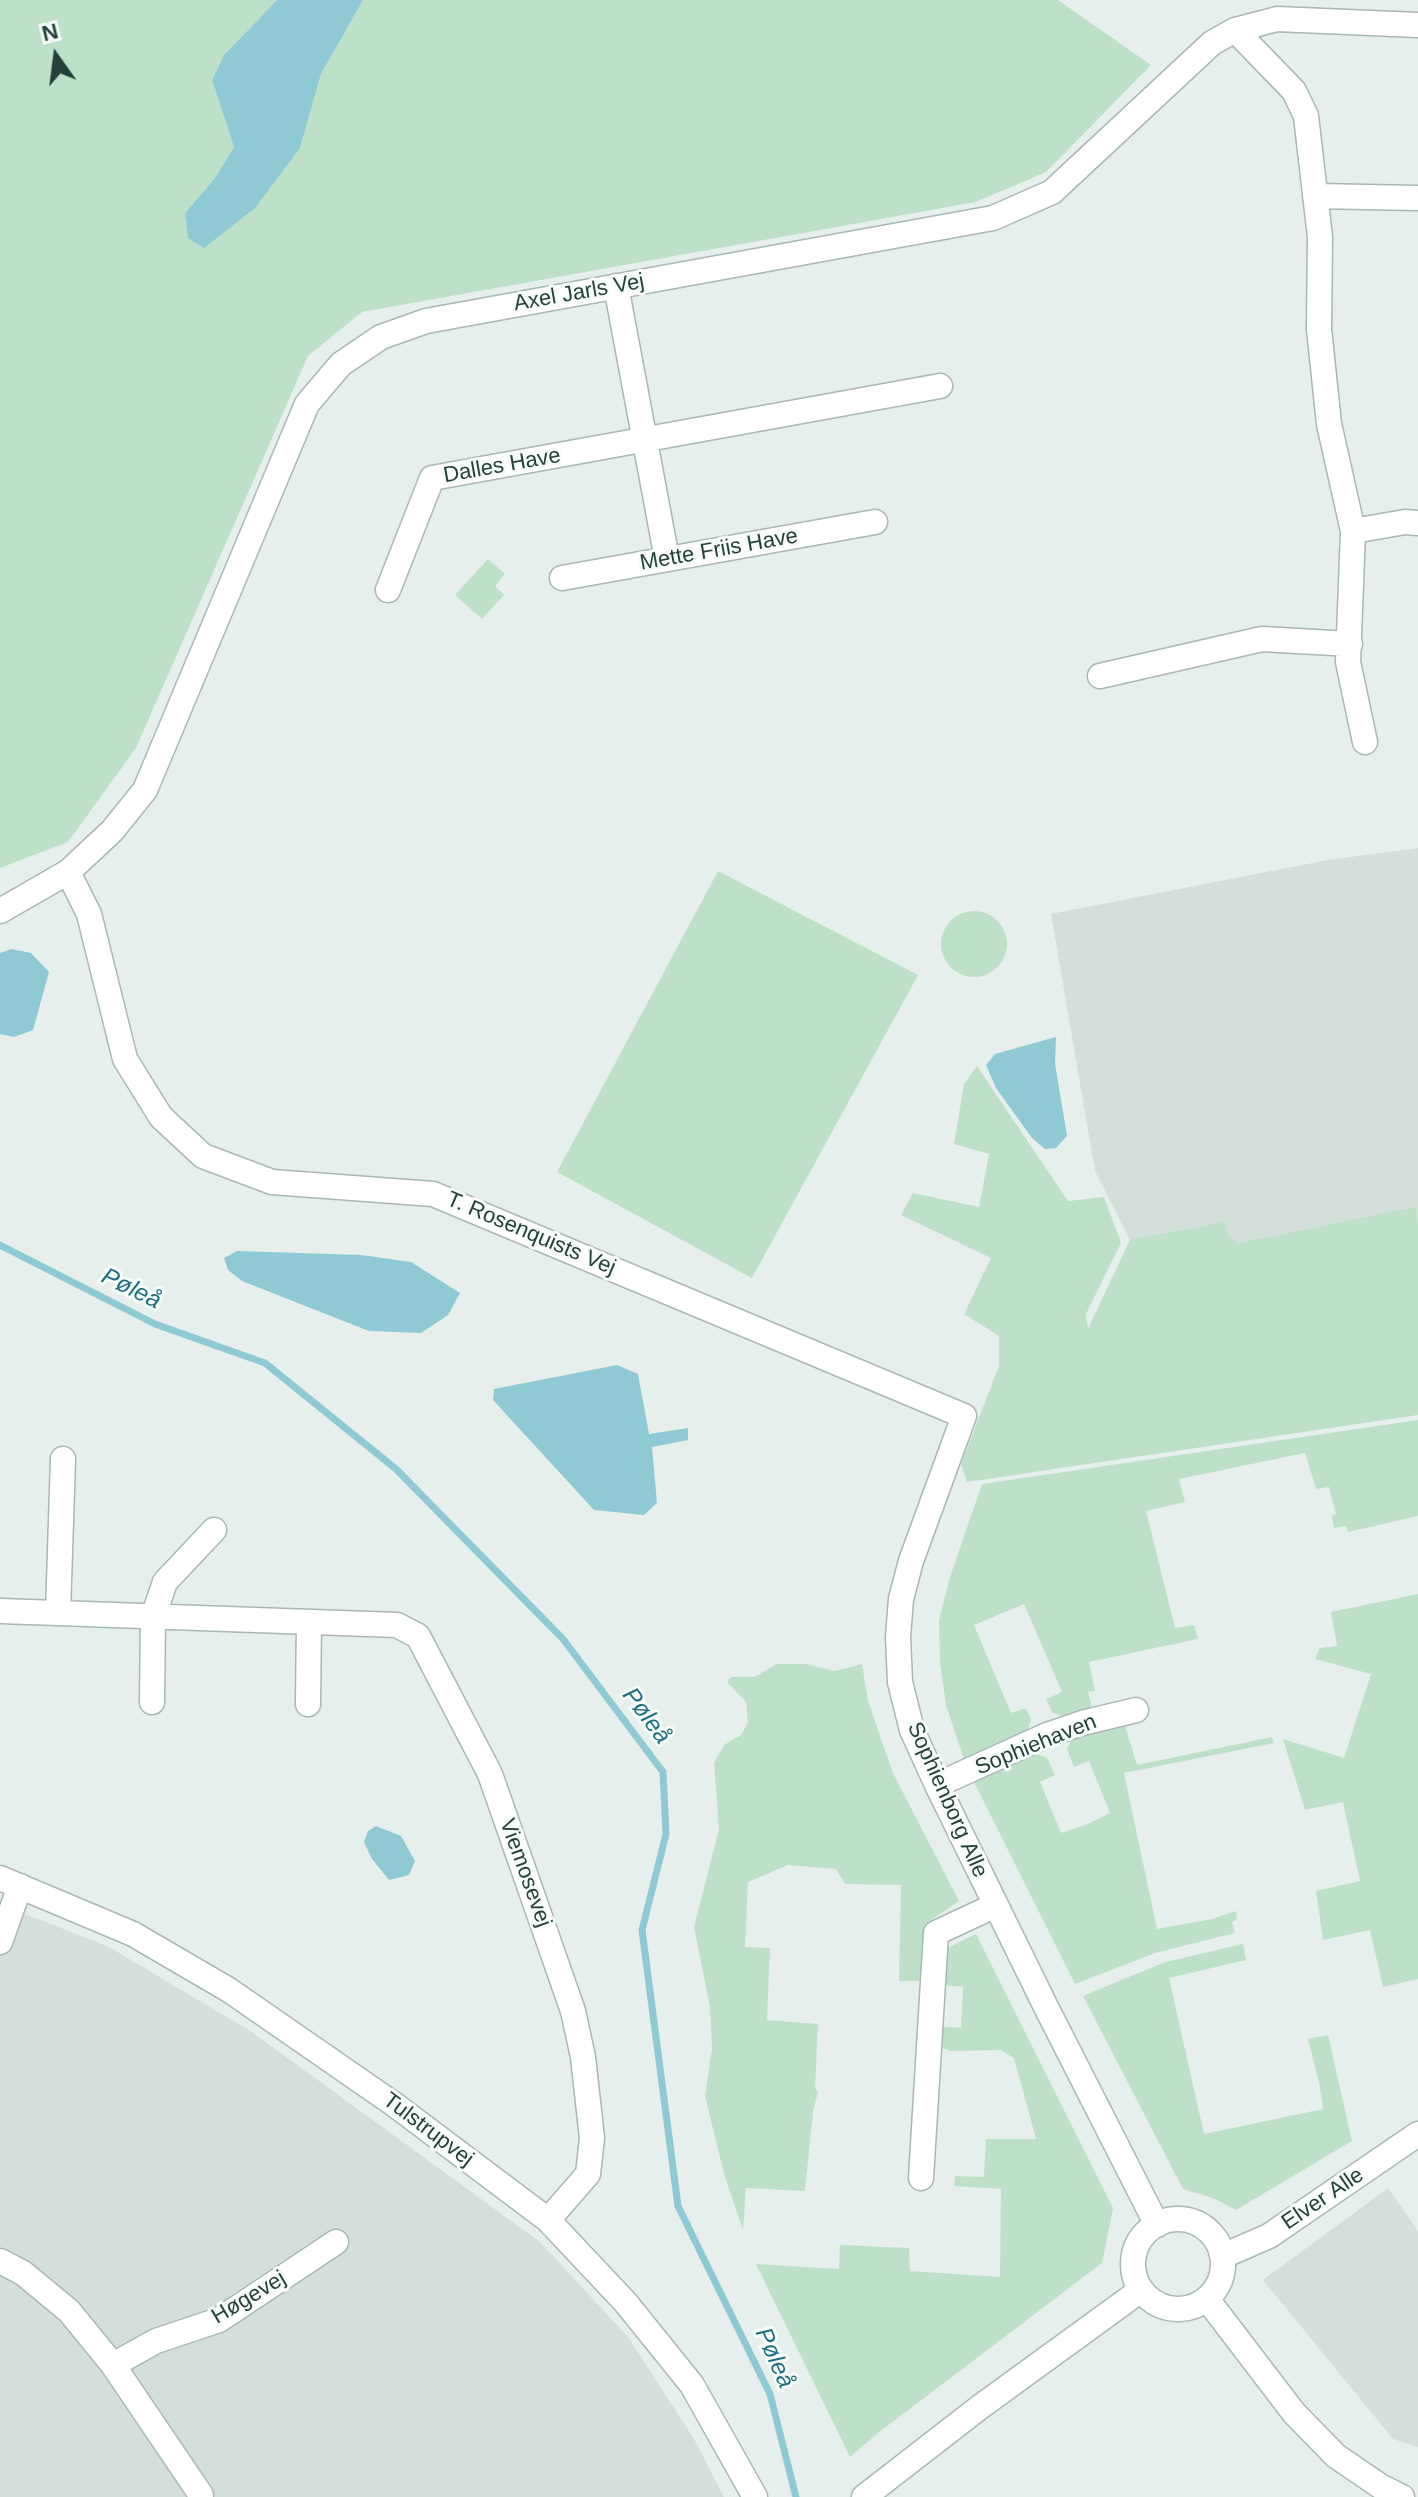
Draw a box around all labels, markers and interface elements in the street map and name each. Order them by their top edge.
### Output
north arrow [16,16,96,96]
text: N [39,18,61,46]
street label: Axel Jarls Vej [512,269,646,317]
street label: Dalles Have [441,443,563,489]
street label: Mette Friis Have [638,523,800,577]
street label: T. Rosenquists Vej [443,1186,619,1282]
water label: Pøleå [97,1262,165,1316]
water label: Pøleå [616,1682,676,1750]
street label: Sophiehaven [972,1709,1100,1781]
street label: Sophienborg Alle [901,1718,993,1882]
street label: Viemosevej [493,1815,557,1931]
street label: Tulstrupvej [377,2087,479,2173]
street label: Elver Alle [1277,2162,1369,2236]
street label: Høgevej [207,2266,291,2330]
water label: Pøleå [748,2324,800,2392]

